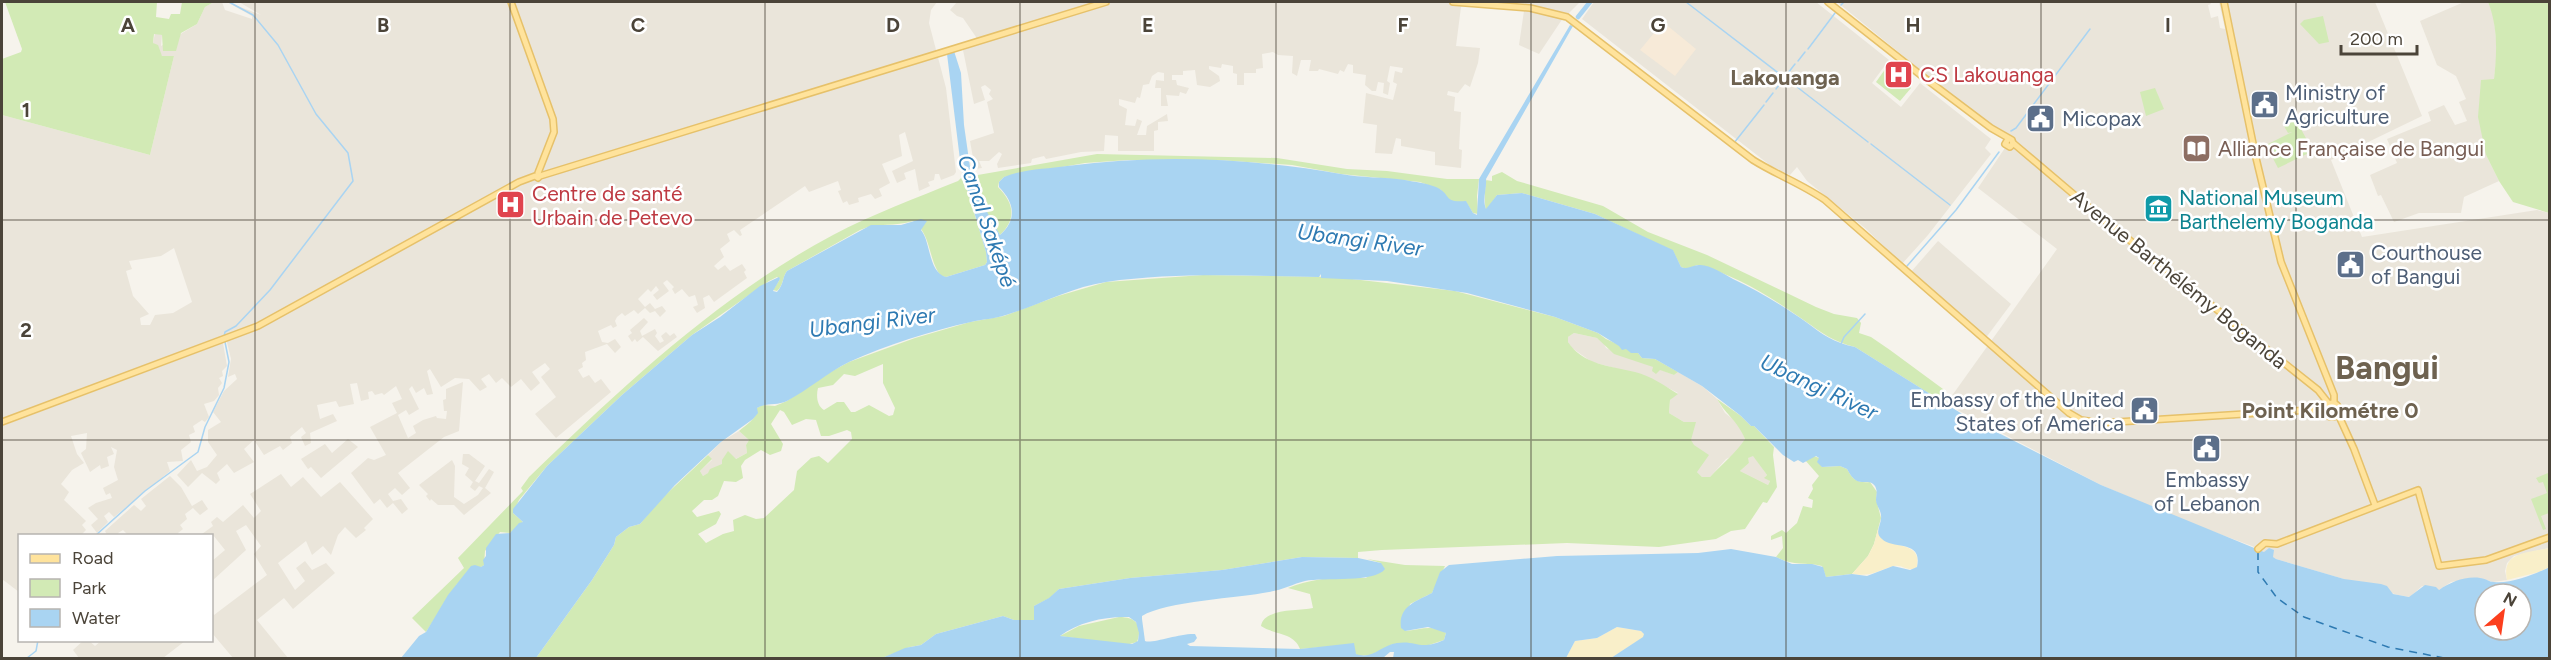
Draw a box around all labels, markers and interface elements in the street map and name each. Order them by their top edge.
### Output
text: A [121,13,136,37]
text: B [377,13,389,37]
text: C [631,13,645,37]
text: D [886,13,900,37]
text: E [1142,13,1154,37]
text: F [1397,13,1409,37]
text: G [1651,13,1666,37]
text: H [1906,13,1921,37]
text: I [2165,13,2171,37]
scale bar [2341,18,2418,56]
text: 200 m [2350,28,2403,50]
hospital icon: CS Lakouanga [1883,58,1915,90]
place label: CS Lakouanga [1920,62,2054,87]
district label: Lakouanga [1730,64,1840,91]
place label: Ministry of Agriculture [2285,80,2389,129]
public building icon: Ministry of Agriculture [2248,88,2280,120]
text: 1 [22,98,30,122]
public building icon: Micopax [2025,102,2057,134]
place label: Micopax [2062,106,2141,131]
library icon: Alliance Française de Bangui [2181,132,2213,164]
place label: Alliance Française de Bangui [2218,136,2484,161]
water label: Canal Saképé [952,151,1022,291]
place label: Centre de santé Urbain de Petevo [532,181,693,230]
street label: Avenue Barthélémy Boganda [2066,184,2292,374]
place label: National Museum Barthelemy Boganda [2179,185,2374,234]
hospital icon: Centre de santé Urbain de Petevo [495,189,527,221]
museum icon: National Museum Barthelemy Boganda [2142,193,2174,225]
water label: Ubangi River [1295,218,1426,262]
place label: Courthouse of Bangui [2371,240,2482,289]
public building icon: Courthouse of Bangui [2334,248,2366,280]
water label: Ubangi River [807,301,938,343]
text: 2 [20,318,32,342]
water label: Ubangi River [1756,348,1884,427]
district label: Bangui [2335,348,2439,387]
place label: Embassy of the United States of America [1910,387,2124,436]
public building icon: Embassy of the United States of America [2129,395,2161,427]
district label: Point Kilométre 0 [2241,397,2419,424]
public building icon: Embassy of Lebanon [2191,432,2223,464]
place label: Embassy of Lebanon [2154,467,2260,516]
legend [18,534,213,642]
text: Road [72,547,113,569]
text: Park [72,577,107,599]
north arrow [2473,582,2533,642]
text: N [2500,588,2520,611]
text: Water [72,607,120,629]

